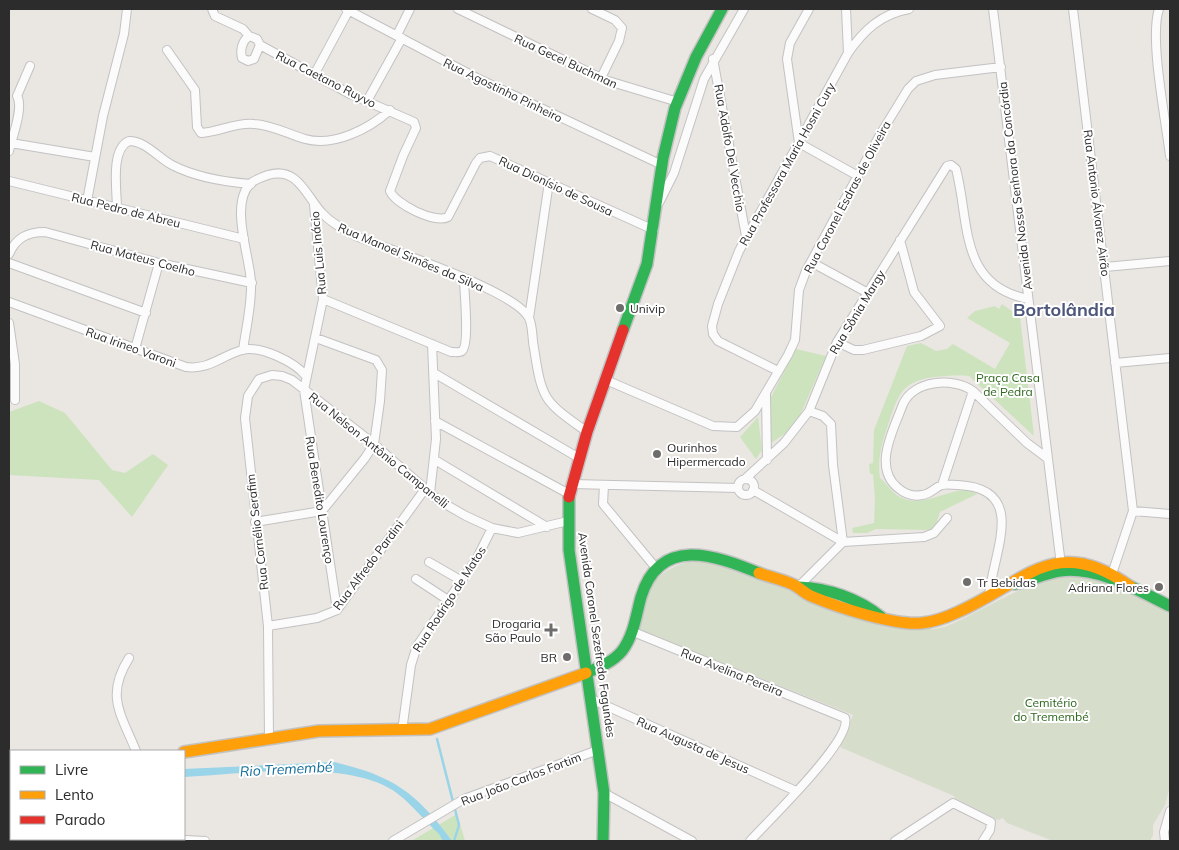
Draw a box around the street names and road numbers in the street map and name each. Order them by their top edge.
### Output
street label: Rua Gecel Buchman [512,31,620,91]
street label: Rua Caetano Ruyvo [273,47,379,111]
street label: Rua Agostinho Pinheiro [441,55,565,125]
street label: Rua Professora Maria Hosni Cury [736,79,839,248]
street label: Avenida Nossa Senhora da Concórdia [995,81,1035,291]
street label: Rua Adolfo Del Vecchio [711,83,749,213]
street label: Rua Coronel Esdras de Oliveira [800,118,894,276]
street label: Rua Antonio Álvarez Airão [1081,129,1113,277]
street label: Rua Dionísio de Sousa [497,153,615,219]
street label: Rua Pedro de Abreu [70,189,182,231]
street label: Rua Luis Inácio [307,210,329,295]
street label: Rua Manoel Simões da Silva [336,219,486,295]
street label: Rua Mateus Coelho [89,237,197,279]
street label: Rua Sônia Margy [826,267,888,357]
street label: Rua Irineo Varoni [84,324,178,370]
street label: Rua Nelson Antônio Campanelli [306,389,452,511]
street label: Rua Benedito Lourenço [303,435,338,565]
street label: Rua Cornélio Serafim [242,473,272,591]
street label: Rua Alfredo Pardini [329,517,407,613]
street label: Avenida Coronel Sezefredo Fagundes [575,531,619,739]
street label: Rua Rodrigo de Matos [409,543,489,655]
street label: Rua Avelina Pereira [679,645,785,699]
street label: Rua Augusta de Jesus [634,713,752,777]
street label: Rua João Carlos Fortim [459,749,583,809]

